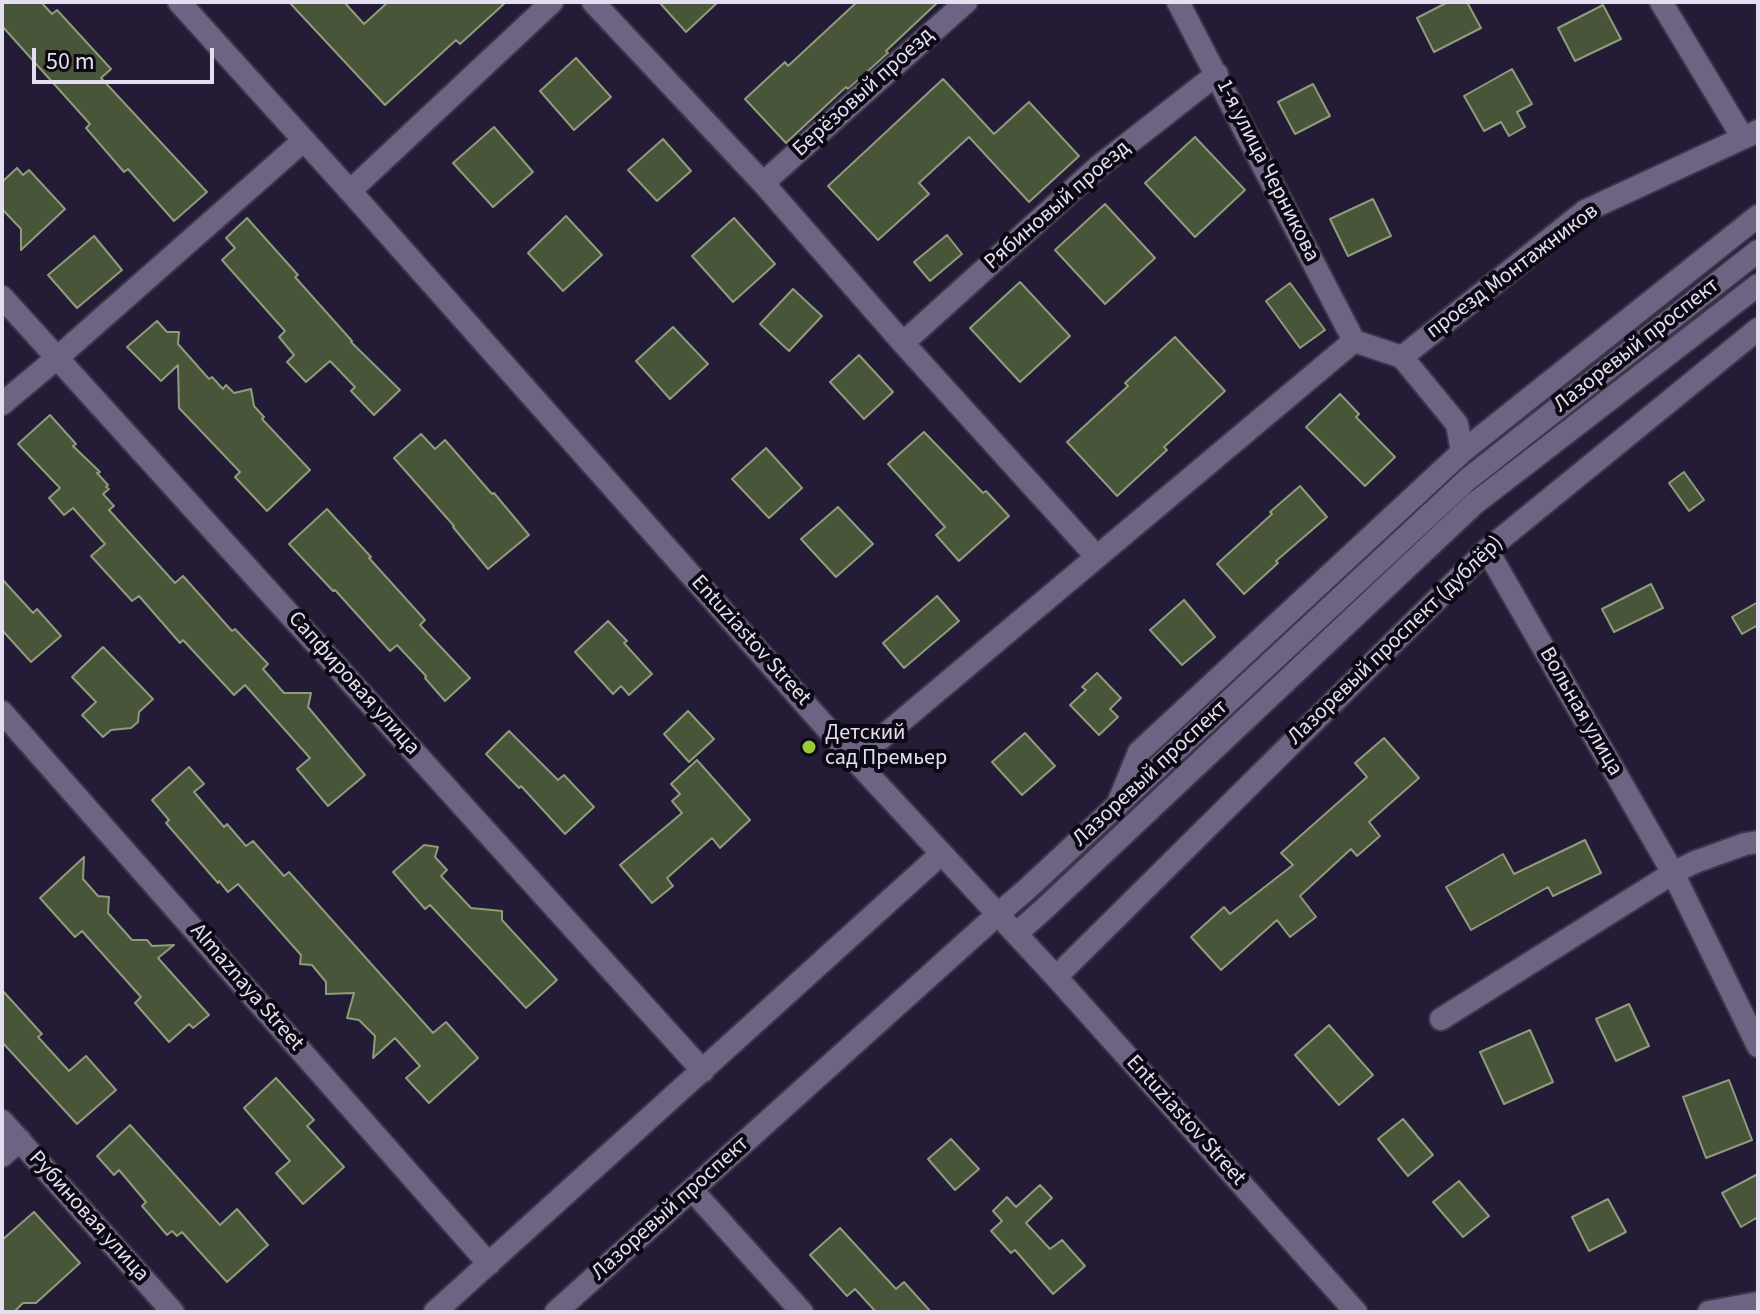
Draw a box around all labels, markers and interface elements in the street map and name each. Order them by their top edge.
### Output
street label: Берёзовый проезд [788,23,940,163]
scale bar [36,32,218,82]
text: 50 m [46,44,95,79]
street label: 1-я улица Черникова [1210,75,1324,267]
street label: Рябиновый проезд [980,136,1136,276]
street label: проезд Монтажников [1422,199,1604,345]
street label: Лазоревый проспект [1549,273,1725,419]
street label: Лазоревый проспект (дублёр) [1283,531,1509,751]
street label: Entuziastov Street [685,570,815,712]
street label: Сапфировая улица [282,607,424,761]
street label: Вольная улица [1533,643,1627,781]
street label: Лазоревый проспект [1068,695,1234,853]
place label: Детский сад Премьер [825,721,947,772]
marker: Детский сад Премьер [800,738,818,756]
street label: Almaznaya Street [184,919,308,1057]
street label: Entuziastov Street [1120,1050,1250,1192]
street label: Лазоревый проспект [587,1131,755,1287]
street label: Рубиновая улица [22,1146,154,1288]

